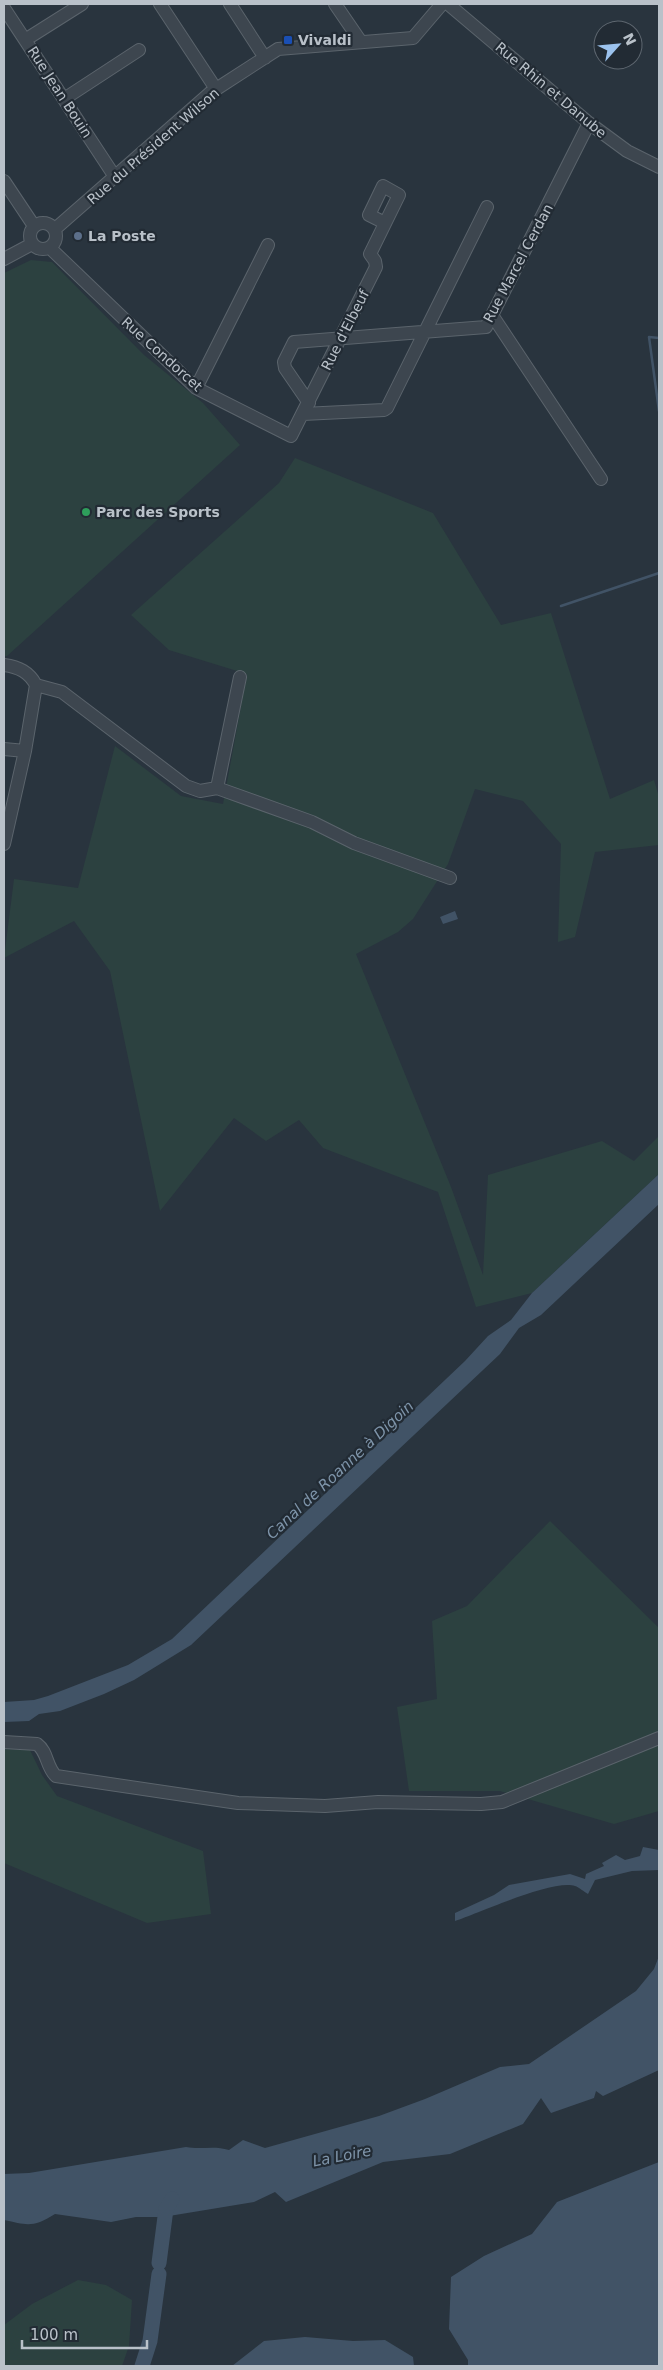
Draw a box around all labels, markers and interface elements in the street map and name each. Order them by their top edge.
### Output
north arrow [593,20,643,70]
text: N [620,30,639,48]
place label: Vivaldi [298,32,352,48]
marker: Vivaldi [282,34,294,46]
street label: Rue Rhin et Danube [492,39,610,141]
street label: Rue Jean Bouin [25,43,95,141]
street label: Rue du Président Wilson [84,85,222,207]
street label: Rue Marcel Cerdan [480,201,556,325]
place label: La Poste [88,228,156,244]
marker: La Poste [72,230,84,242]
street label: Rue d'Elbeuf [318,286,373,373]
street label: Rue Condorcet [118,314,206,395]
place label: Parc des Sports [96,504,220,520]
marker: Parc des Sports [80,506,92,518]
water label: Canal de Roanne à Digoin [263,1397,417,1543]
water label: La Loire [311,2141,373,2171]
scale bar [22,2318,148,2350]
text: 100 m [30,2326,78,2344]

